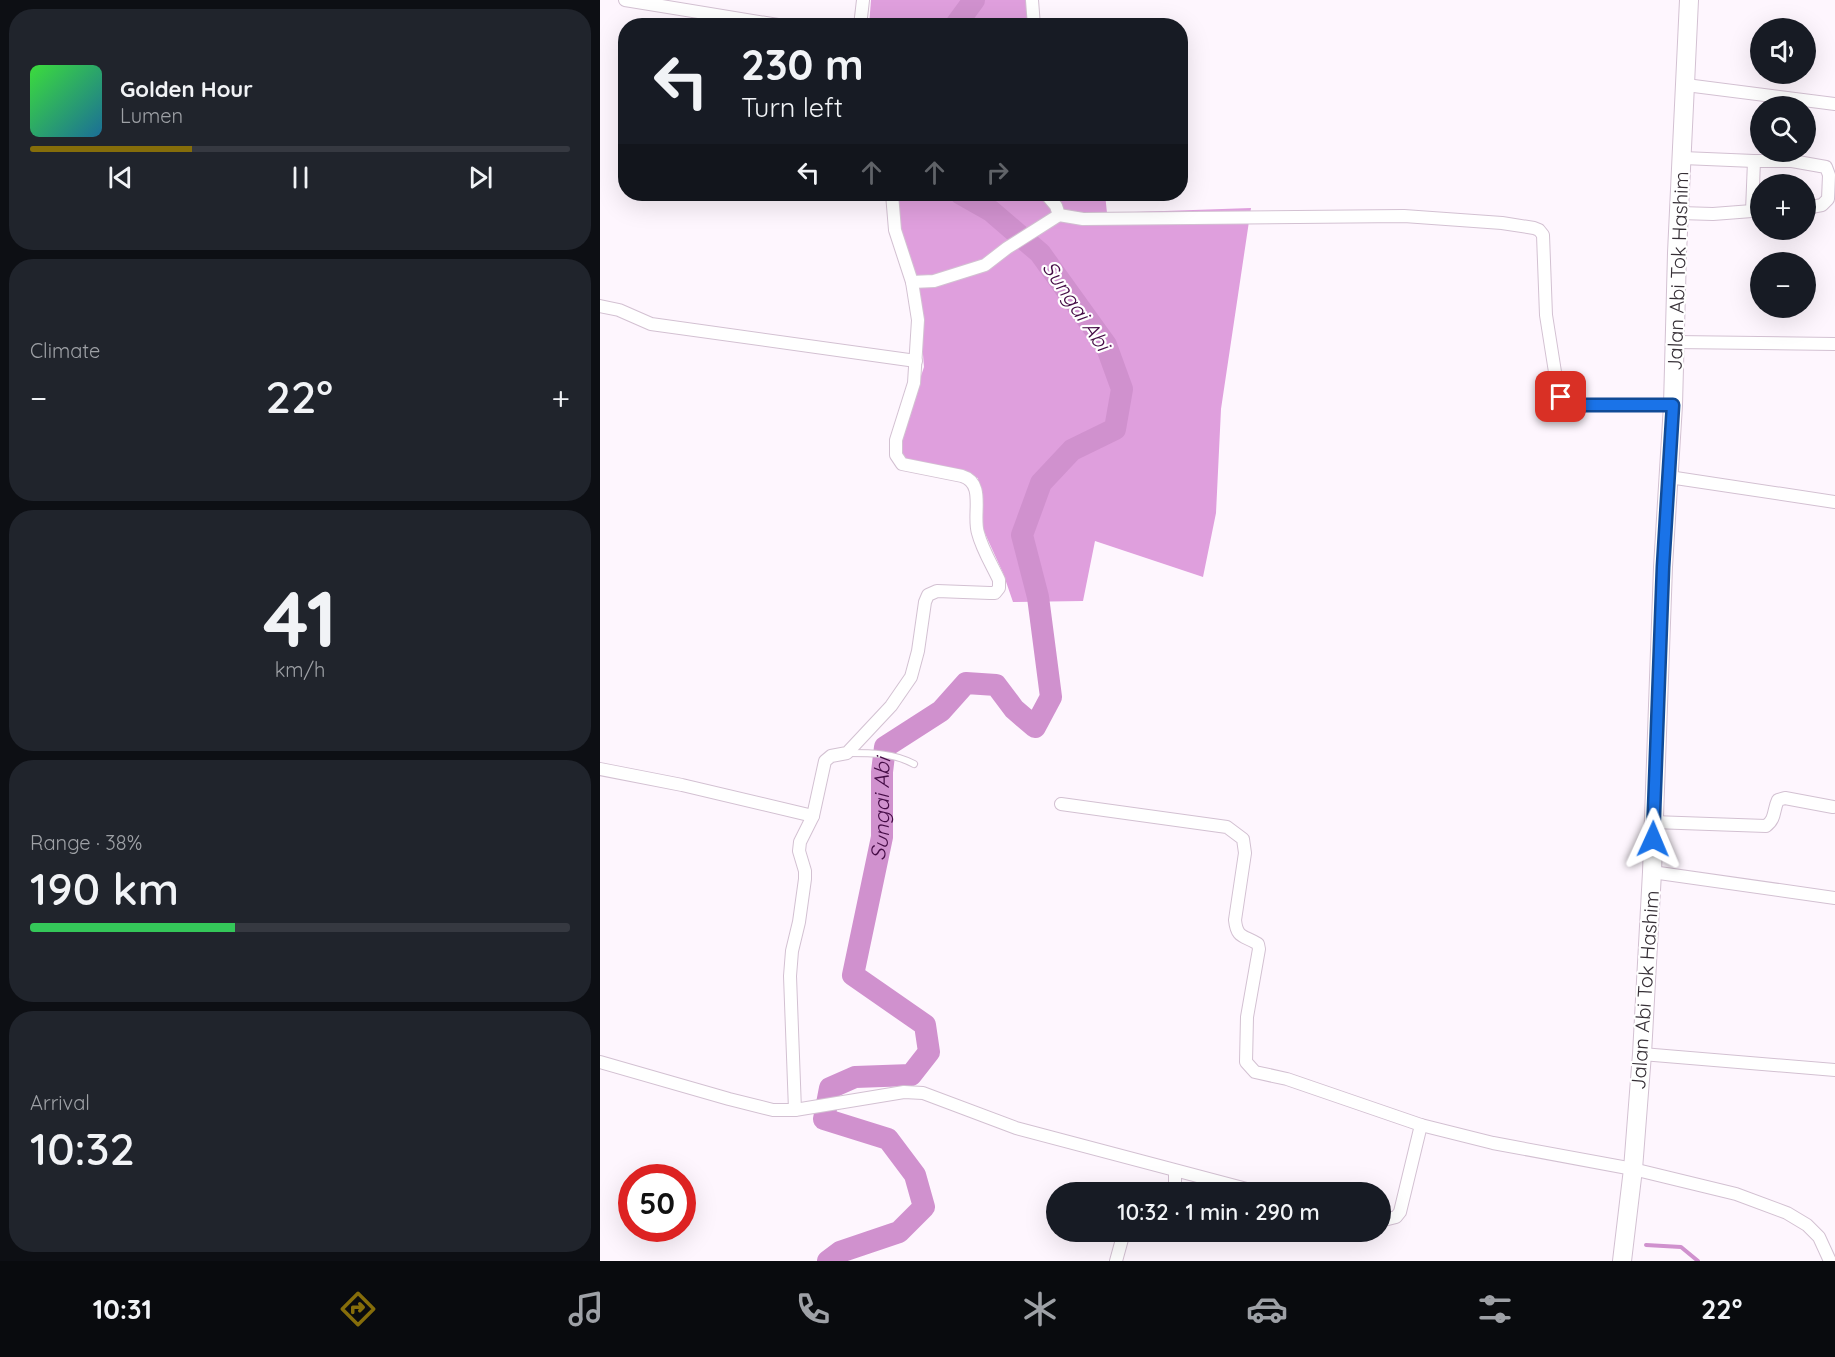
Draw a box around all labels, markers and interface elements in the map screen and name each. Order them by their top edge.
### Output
map controls [1750,18,1816,318]
button: sound [1750,18,1816,84]
text: 230 m [741,38,864,91]
icon: left [642,42,720,120]
text: Golden Hour [120,75,253,103]
text: Turn left [741,90,843,124]
button: search [1750,96,1816,162]
text: Lumen [120,103,183,128]
icon: left [792,156,825,189]
icon: ahead [855,156,888,189]
icon: ahead [918,156,951,189]
icon: right [981,156,1014,189]
icon: previous [104,161,137,194]
icon: pause [284,161,317,194]
icon: next [464,161,497,194]
street label: Jalan Abi Tok Hashim [1662,171,1693,371]
button: + [1750,174,1816,240]
button: − [1750,252,1816,318]
water label: Sungai Abi [1037,256,1118,357]
text: Climate [30,338,100,363]
text: 22° [266,368,333,424]
pin [1535,371,1586,422]
text: − [30,377,47,418]
text: + [551,377,570,418]
icon: arrive [1544,380,1577,413]
text: 41 [263,569,337,667]
text: km/h [275,657,325,682]
water label: Sungai Abi [863,754,896,862]
position arrow [1621,807,1685,871]
text: Range · 38% [30,830,142,855]
text: 190 km [30,860,179,916]
street label: Jalan Abi Tok Hashim [1625,889,1664,1090]
text: Arrival [30,1090,90,1115]
text: 10:32 [30,1120,135,1176]
speed limit sign: 50 [618,1164,696,1242]
text: 10:32 · 1 min · 290 m [1117,1198,1320,1226]
icon: directions [337,1288,379,1330]
icon: music [565,1288,607,1330]
icon: phone [792,1288,834,1330]
icon: climate [1019,1288,1061,1330]
icon: car [1246,1288,1288,1330]
icon: filters [1474,1288,1516,1330]
text: 10:31 [93,1292,152,1326]
text: 22° [1701,1292,1742,1326]

